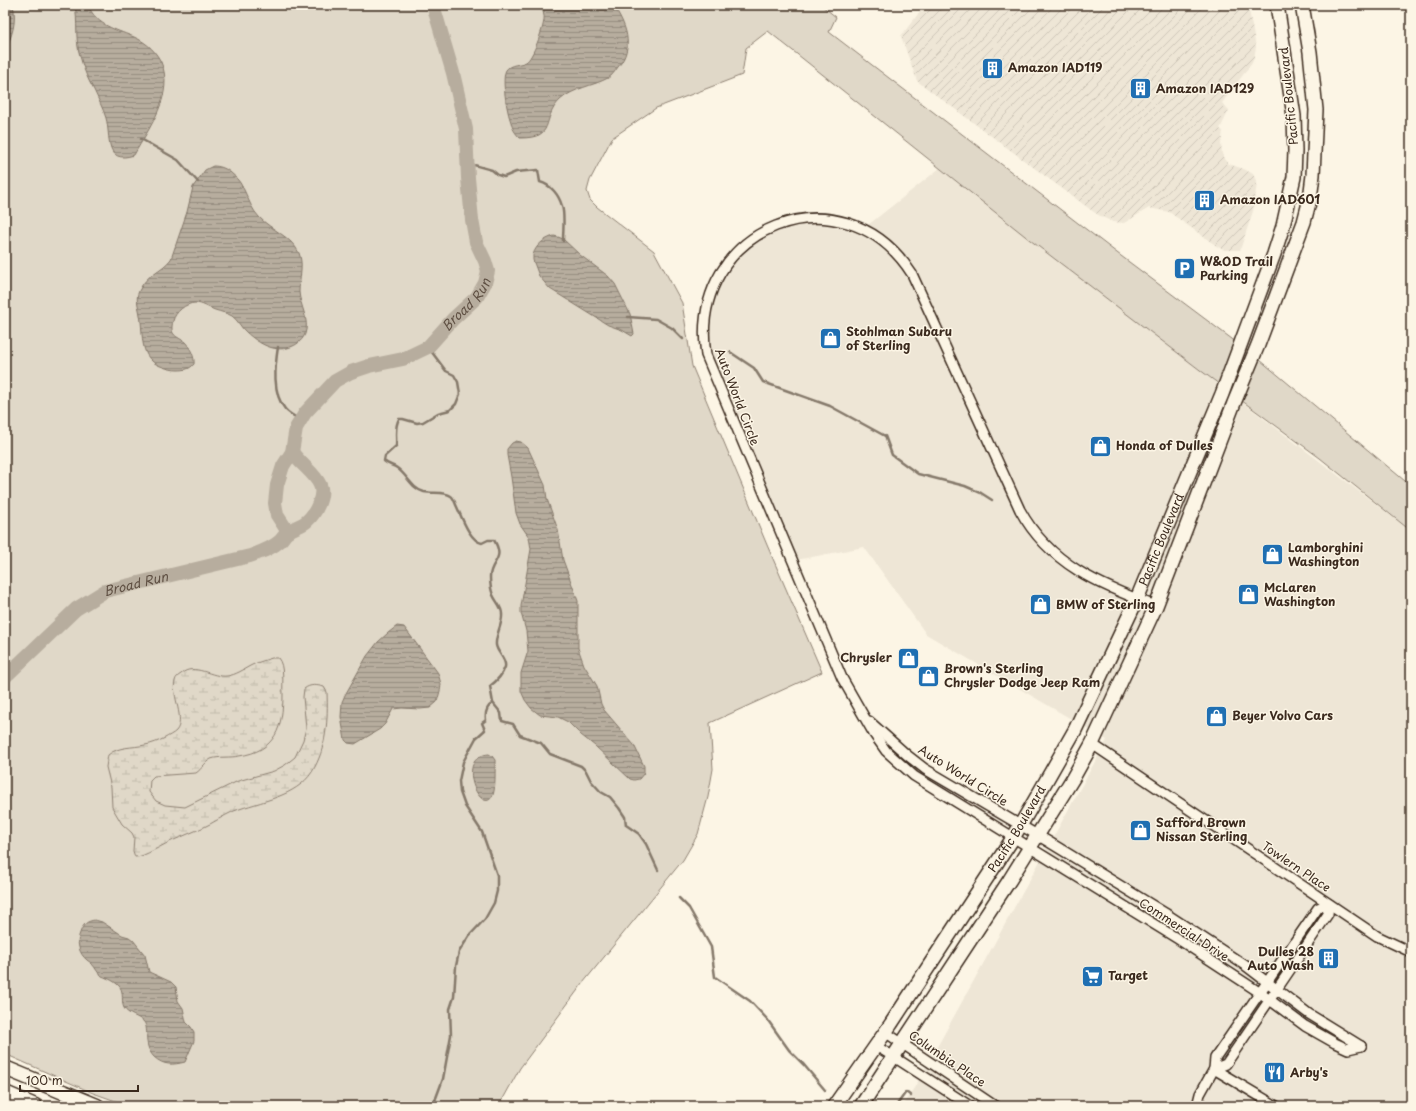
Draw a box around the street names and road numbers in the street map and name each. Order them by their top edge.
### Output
street label: Pacific Boulevard [1274,46,1302,146]
street label: Auto World Circle [711,345,765,448]
street label: Pacific Boulevard [1133,490,1188,588]
street label: Auto World Circle [915,740,1012,810]
street label: Pacific Boulevard [983,781,1050,875]
street label: Towlern Place [1259,837,1334,896]
street label: Commercial Drive [1136,893,1234,965]
street label: Columbia Place [905,1026,990,1091]

